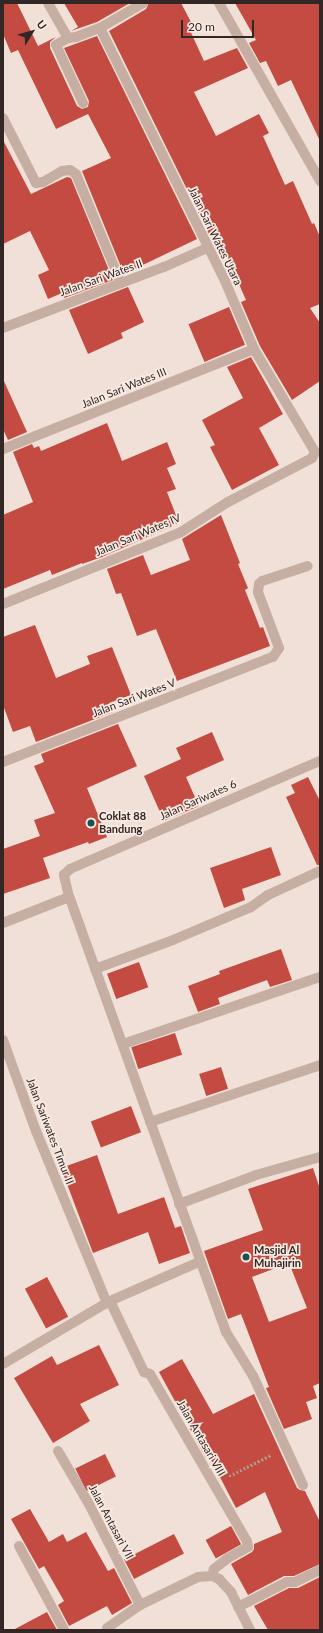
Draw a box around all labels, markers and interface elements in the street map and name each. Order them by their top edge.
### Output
north arrow [12,12,52,52]
scale bar [183,12,256,38]
text: U [34,17,50,32]
text: 20 m [188,19,215,34]
street label: Jalan Sari Wates Utara [185,185,245,287]
street label: Jalan Sari Wates II [58,257,144,299]
street label: Jalan Sari Wates III [80,365,168,411]
street label: Jalan Sari Wates IV [93,511,183,559]
street label: Jalan Sari Wates V [90,676,178,720]
street label: Jalan Sariwates 6 [158,777,238,823]
place label: Coklat 88 Bandung [99,810,146,836]
marker: Coklat 88 Bandung [86,818,96,828]
street label: Jalan Sariwates Timur II [24,1076,76,1186]
place label: Masjid Al Muhajirin [254,1244,301,1270]
marker: Masjid Al Muhajirin [241,1252,251,1262]
street label: Jalan Antasari VIII [174,1397,228,1479]
street label: Jalan Antasari VII [86,1482,136,1562]

